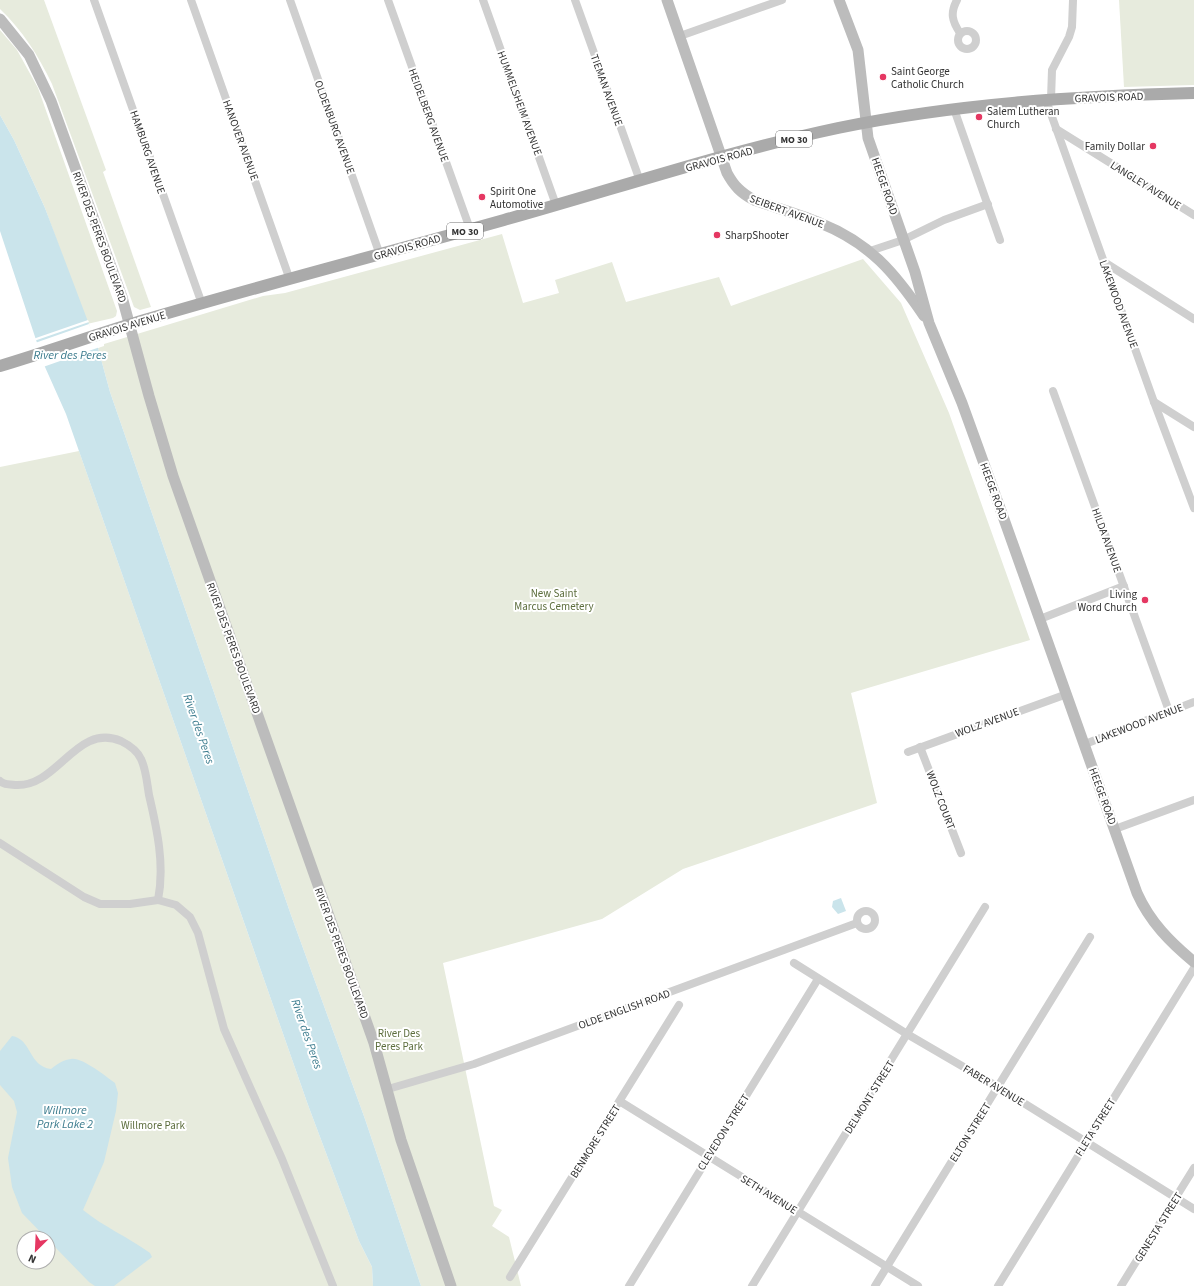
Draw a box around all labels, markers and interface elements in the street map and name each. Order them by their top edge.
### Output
street label: HUMMELSHEIM AVENUE [494,49,546,158]
street label: TIEMAN AVENUE [587,52,627,128]
place label: Saint George Catholic Church [891,64,964,92]
street label: HEIDELBERG AVENUE [405,66,453,164]
marker: Saint George Catholic Church [878,72,888,82]
street label: OLDENBURG AVENUE [311,78,358,176]
street label: GRAVOIS ROAD [1074,89,1144,106]
street label: HANOVER AVENUE [219,98,262,183]
place label: Salem Lutheran Church [987,104,1060,132]
street label: HAMBURG AVENUE [126,108,169,196]
marker: Salem Lutheran Church [974,112,984,122]
road number: MO 30 [776,131,812,147]
place label: Family Dollar [1085,139,1145,154]
marker: Family Dollar [1148,141,1158,151]
street label: GRAVOIS ROAD [684,143,755,176]
street label: HEEGE ROAD [868,155,901,217]
street label: LANGLEY AVENUE [1107,158,1184,213]
street label: RIVER DES PERES BOULEVARD [69,170,130,305]
place label: Spirit One Automotive [490,184,544,212]
street label: SEIBERT AVENUE [747,191,826,232]
marker: Spirit One Automotive [477,192,487,202]
road number: MO 30 [447,223,483,239]
place label: SharpShooter [725,228,789,243]
marker: SharpShooter [712,230,722,240]
street label: GRAVOIS ROAD [372,231,443,264]
street label: LAKEWOOD AVENUE [1096,258,1142,351]
street label: GRAVOIS AVENUE [87,308,168,345]
water label: River des Peres [33,347,107,364]
street label: HEEGE ROAD [976,461,1011,522]
street label: HILDA AVENUE [1088,506,1125,575]
street label: RIVER DES PERES BOULEVARD [203,581,264,716]
park label: New Saint Marcus Cemetery [514,586,594,614]
place label: Living Word Church [1077,587,1137,615]
marker: Living Word Church [1140,595,1150,605]
water label: River des Peres [179,692,219,767]
street label: LAKEWOOD AVENUE [1093,700,1185,747]
street label: WOLZ AVENUE [953,704,1021,741]
street label: HEEGE ROAD [1085,766,1120,827]
street label: WOLZ COURT [922,769,959,832]
street label: RIVER DES PERES BOULEVARD [311,886,372,1021]
street label: OLDE ENGLISH ROAD [576,986,672,1033]
water label: River des Peres [287,997,327,1072]
park label: River Des Peres Park [375,1026,424,1054]
street label: DELMONT STREET [841,1058,898,1137]
street label: FABER AVENUE [960,1061,1027,1110]
street label: CLEVEDON STREET [694,1091,753,1173]
street label: FLETA STREET [1072,1095,1119,1159]
street label: ELTON STREET [946,1100,995,1165]
street label: BENMORE STREET [567,1101,624,1181]
water label: Willmore Park Lake 2 [37,1102,93,1133]
park label: Willmore Park [121,1118,186,1133]
street label: SETH AVENUE [738,1171,800,1218]
street label: GENESTA STREET [1131,1189,1186,1265]
north arrow [16,1230,56,1270]
text: N [26,1250,39,1267]

